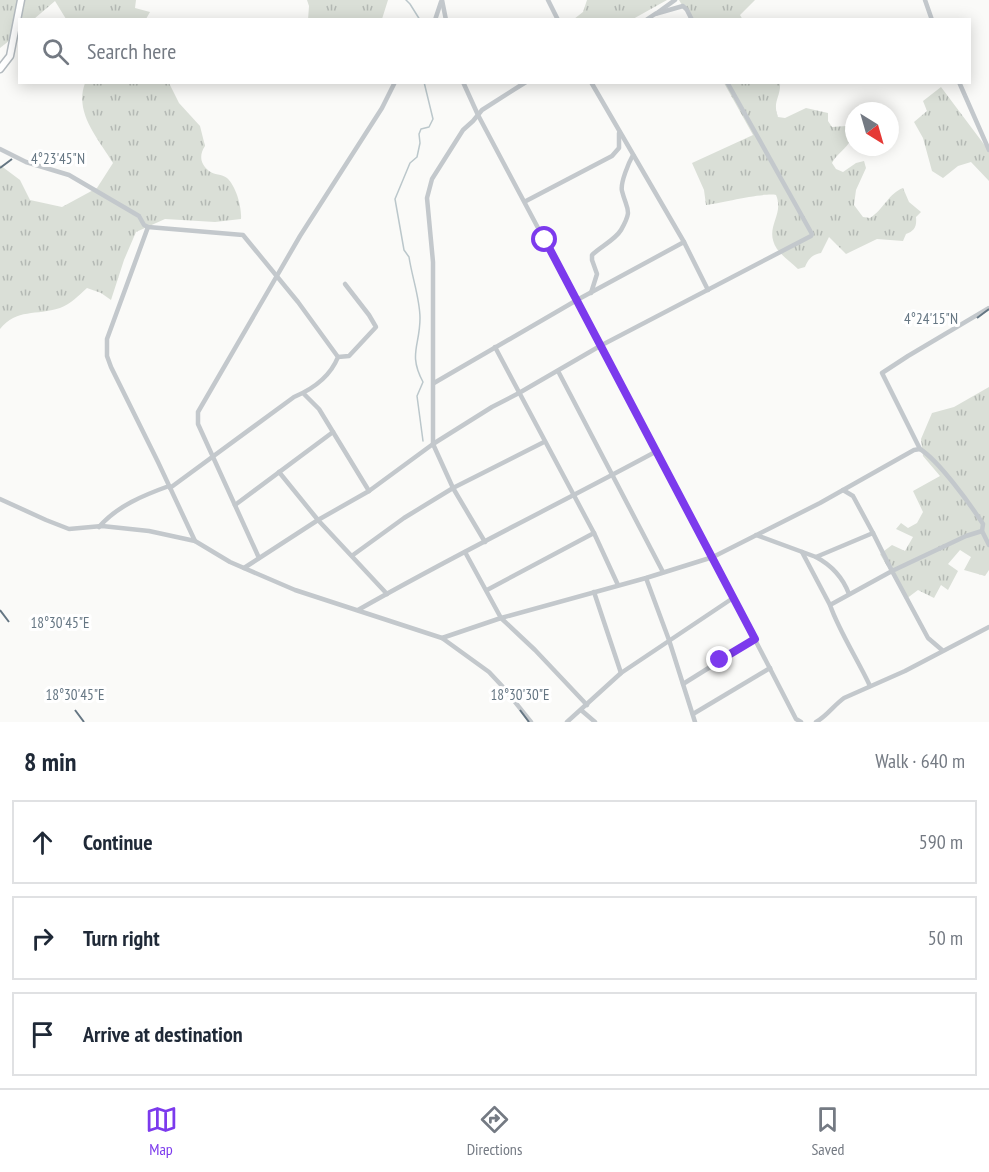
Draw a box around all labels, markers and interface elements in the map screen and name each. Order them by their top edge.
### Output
search box [18,18,971,84]
icon: search [39,35,72,68]
text: Search here [87,37,176,65]
north arrow [845,102,899,156]
text: 4°23'45"N [31,149,85,168]
route start [531,226,557,252]
text: 4°24'15"N [904,309,958,328]
text: 18°30'45"E [30,613,90,632]
route end [706,646,732,672]
text: 18°30'45"E [45,685,105,704]
text: 18°30'30"E [490,685,550,704]
text: 8 min [24,745,77,778]
text: Walk · 640 m [875,748,965,774]
icon: ahead [26,826,59,859]
text: Continue [83,828,153,856]
text: 590 m [919,829,963,855]
icon: right [26,922,59,955]
text: Turn right [83,924,160,952]
text: 50 m [928,925,963,951]
icon: arrive [26,1018,59,1051]
text: Arrive at destination [83,1020,243,1048]
tab: Map [145,1103,178,1159]
tab: Directions [467,1103,522,1159]
tab: Saved [811,1103,844,1159]

